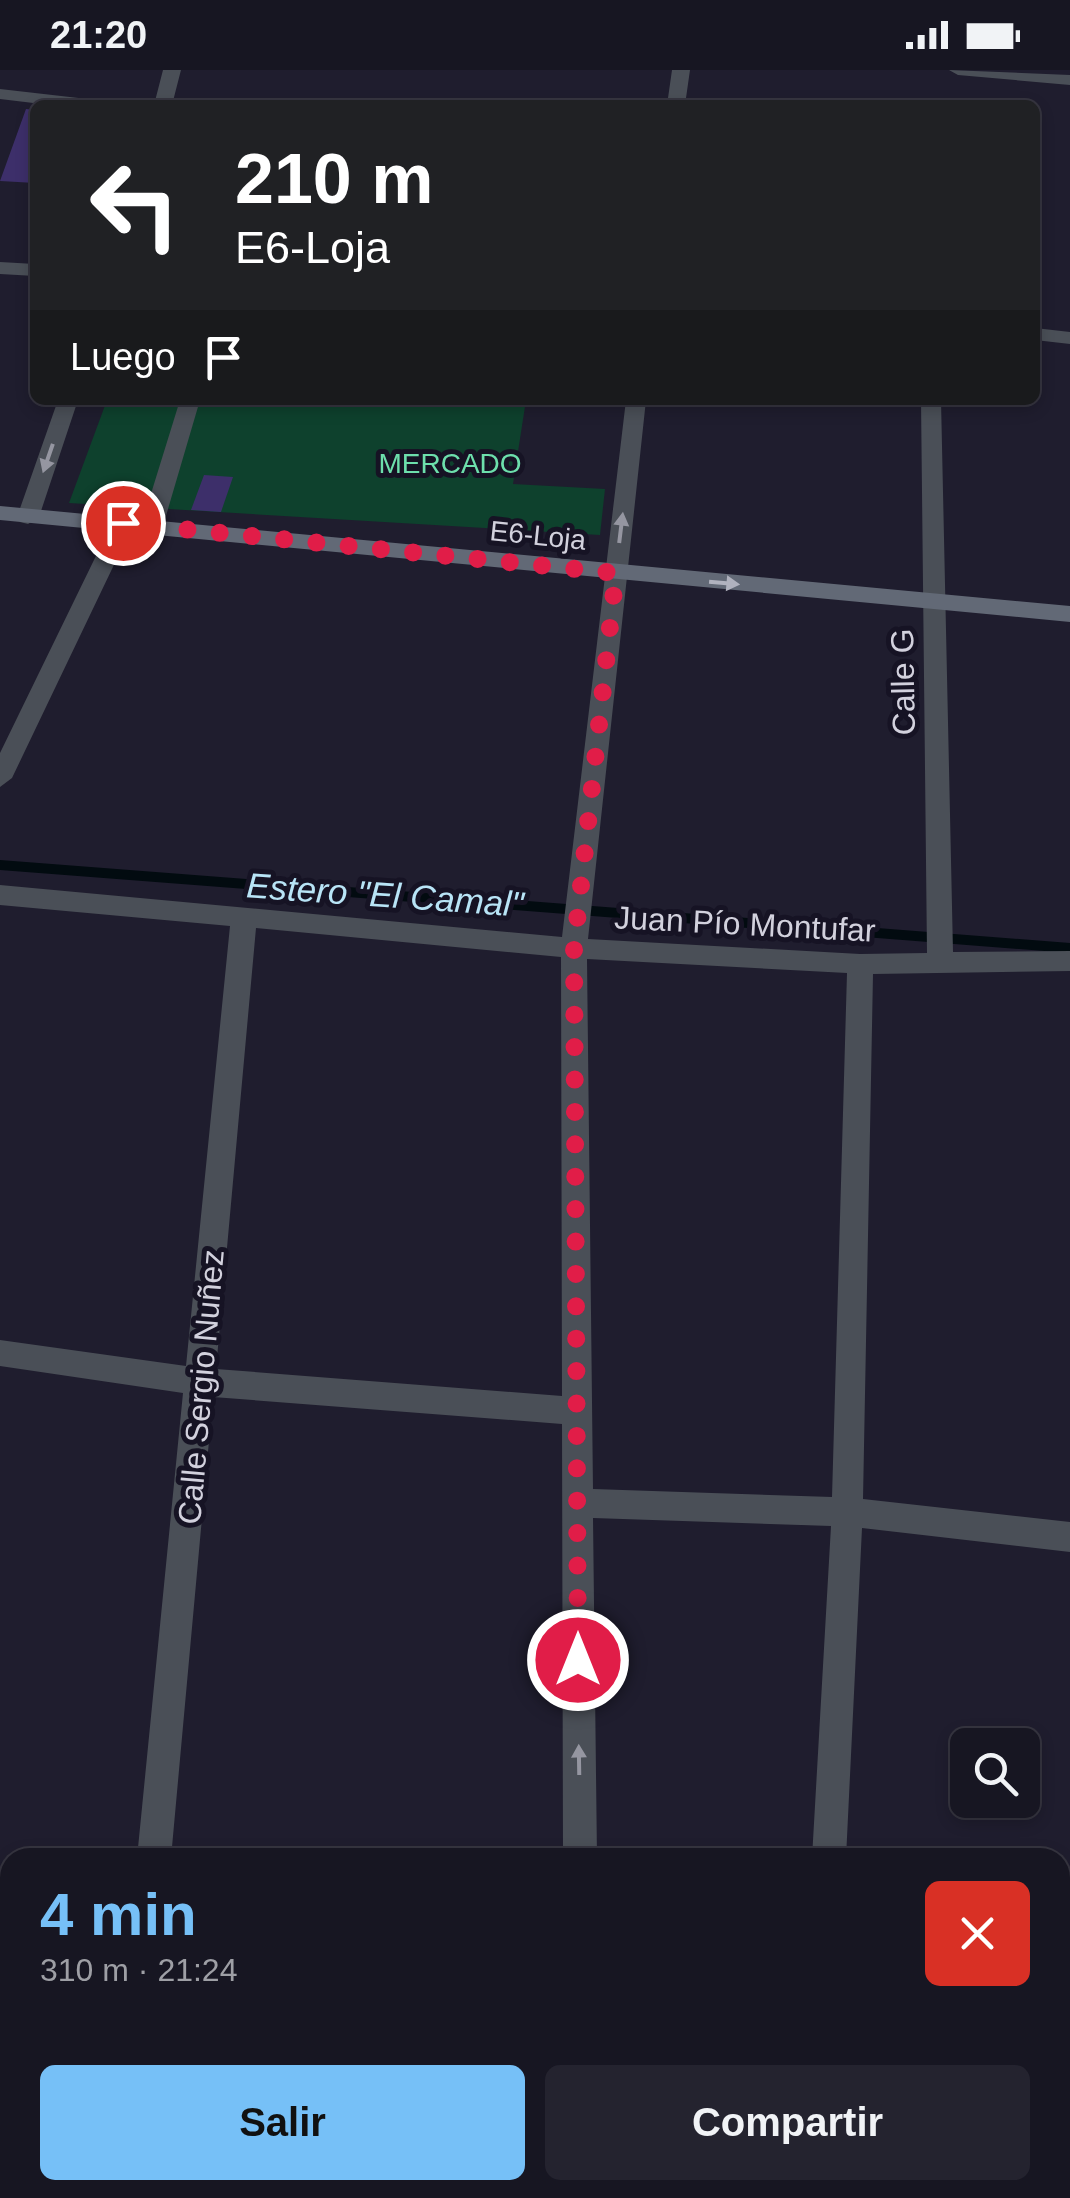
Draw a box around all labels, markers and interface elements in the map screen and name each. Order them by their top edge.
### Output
text: 21:20 [50,14,147,56]
icon: left [70,140,200,270]
text: 210 m [235,140,433,218]
text: E6-Loja [235,222,390,273]
icon: arrive [196,330,251,385]
text: Luego [70,336,176,378]
one-way arrow [39,444,54,474]
park label: MERCADO [378,448,522,479]
pin [81,481,166,566]
icon: arrive [96,496,151,551]
one-way arrow [613,511,629,543]
street label: E6-Loja [488,515,588,556]
one-way arrow [709,575,740,591]
street label: Calle G [884,628,922,736]
water label: Estero "El Camal" [245,865,526,924]
street label: Juan Pío Montufar [613,899,877,949]
street label: Calle Sergio Nuñez [171,1248,231,1526]
position arrow [526,1608,630,1712]
map controls [950,1728,1040,1818]
button: search [950,1728,1040,1818]
one-way arrow [571,1744,587,1776]
text: 4 min [40,1881,197,1948]
button: close [925,1881,1030,1986]
text: 310 m · 21:24 [40,1952,237,1988]
button: Salir [40,2065,525,2180]
button: Compartir [545,2065,1030,2180]

